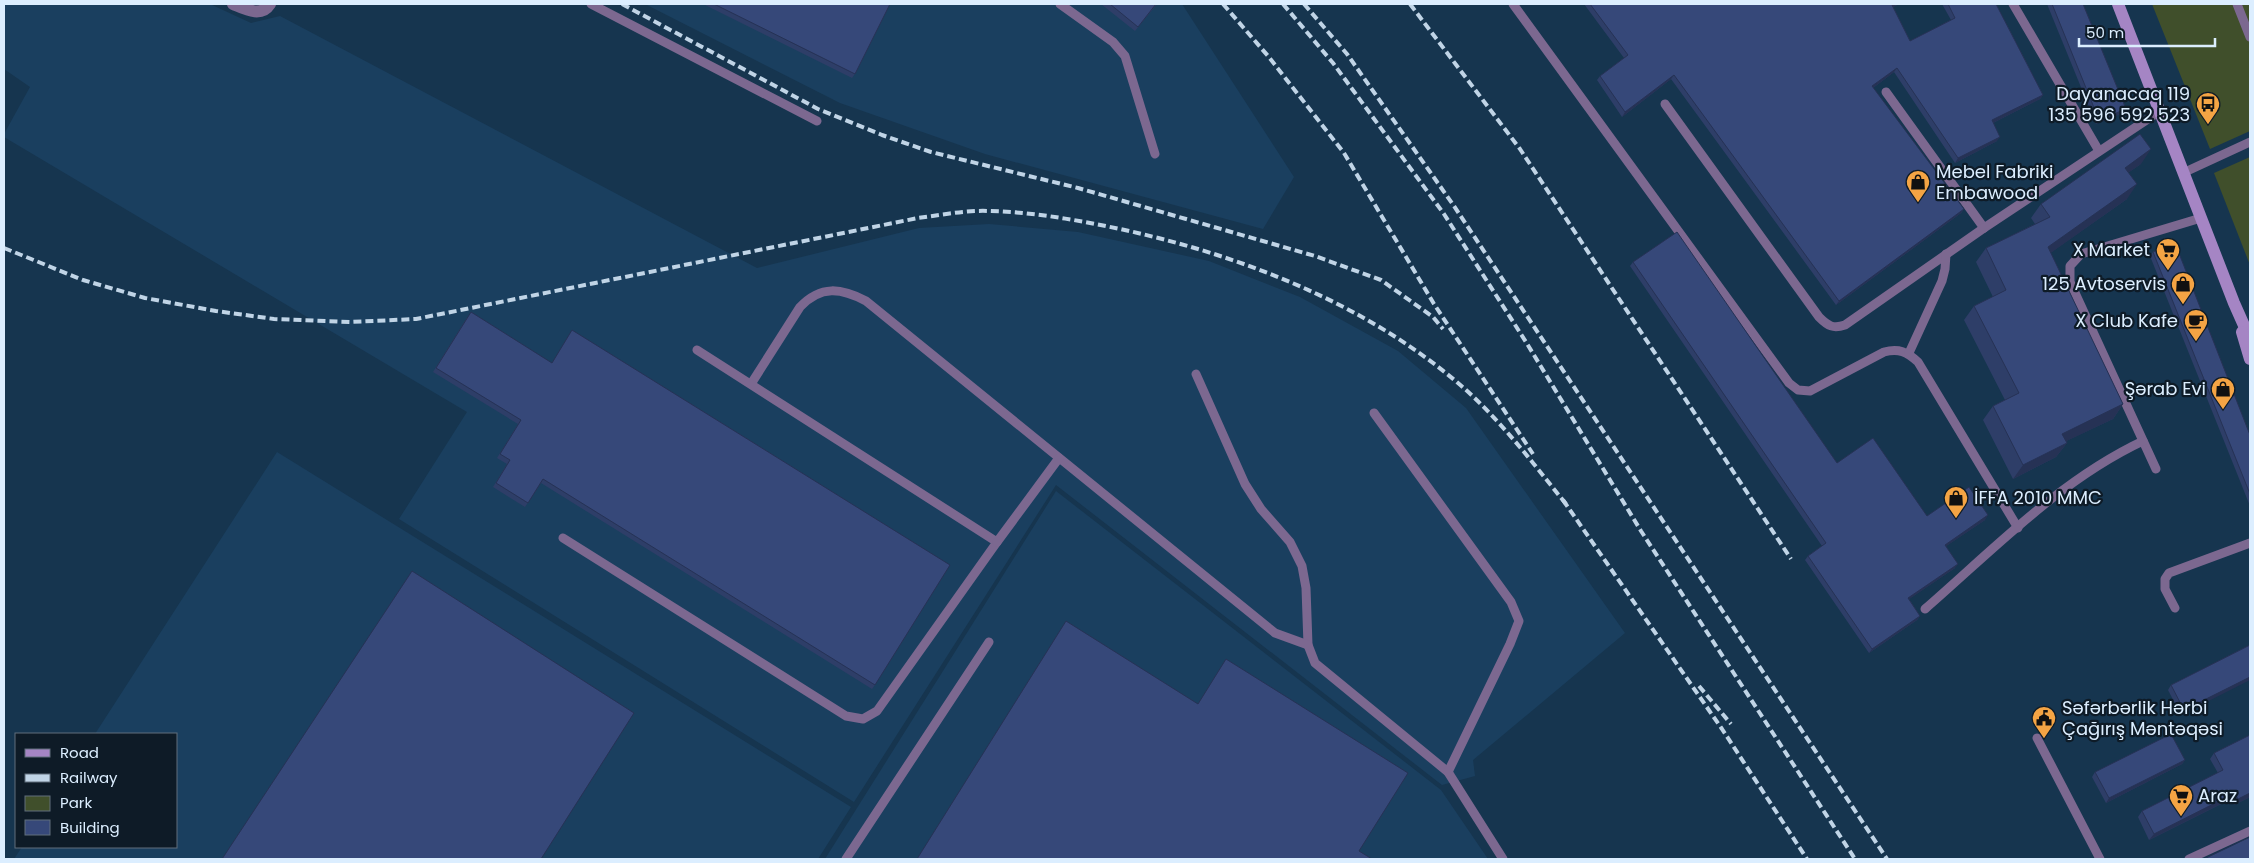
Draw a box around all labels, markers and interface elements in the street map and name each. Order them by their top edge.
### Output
scale bar [2079,15,2215,47]
text: 50 m [2086,22,2124,43]
place label: Dayanacaq 119 135 596 592 523 [2049,81,2190,127]
bus stop icon: Dayanacaq 119 135 596 592 523 [2195,91,2221,125]
place label: Mebel Fabriki Embawood [1936,159,2053,205]
shop icon: Mebel Fabriki Embawood [1905,169,1931,203]
place label: X Market [2073,237,2150,262]
supermarket icon: X Market [2155,237,2181,271]
place label: 125 Avtoservis [2042,271,2166,296]
shop icon: 125 Avtoservis [2170,271,2196,305]
place label: X Club Kafe [2075,308,2178,333]
cafe icon: X Club Kafe [2183,308,2209,342]
place label: Şərab Evi [2125,376,2206,401]
shop icon: Şərab Evi [2210,376,2236,410]
shop icon: İFFA 2010 MMC [1943,485,1969,519]
place label: İFFA 2010 MMC [1974,485,2102,510]
place label: Səfərbərlik Hərbi Çağırış Məntəqəsi [2062,695,2223,741]
public building icon: Səfərbərlik Hərbi Çağırış Məntəqəsi [2031,705,2057,739]
legend [15,733,178,848]
text: Road [60,742,99,763]
text: Railway [60,767,118,788]
supermarket icon: Araz [2168,783,2194,817]
place label: Araz [2198,783,2237,808]
text: Park [60,792,92,813]
text: Building [60,817,120,838]

